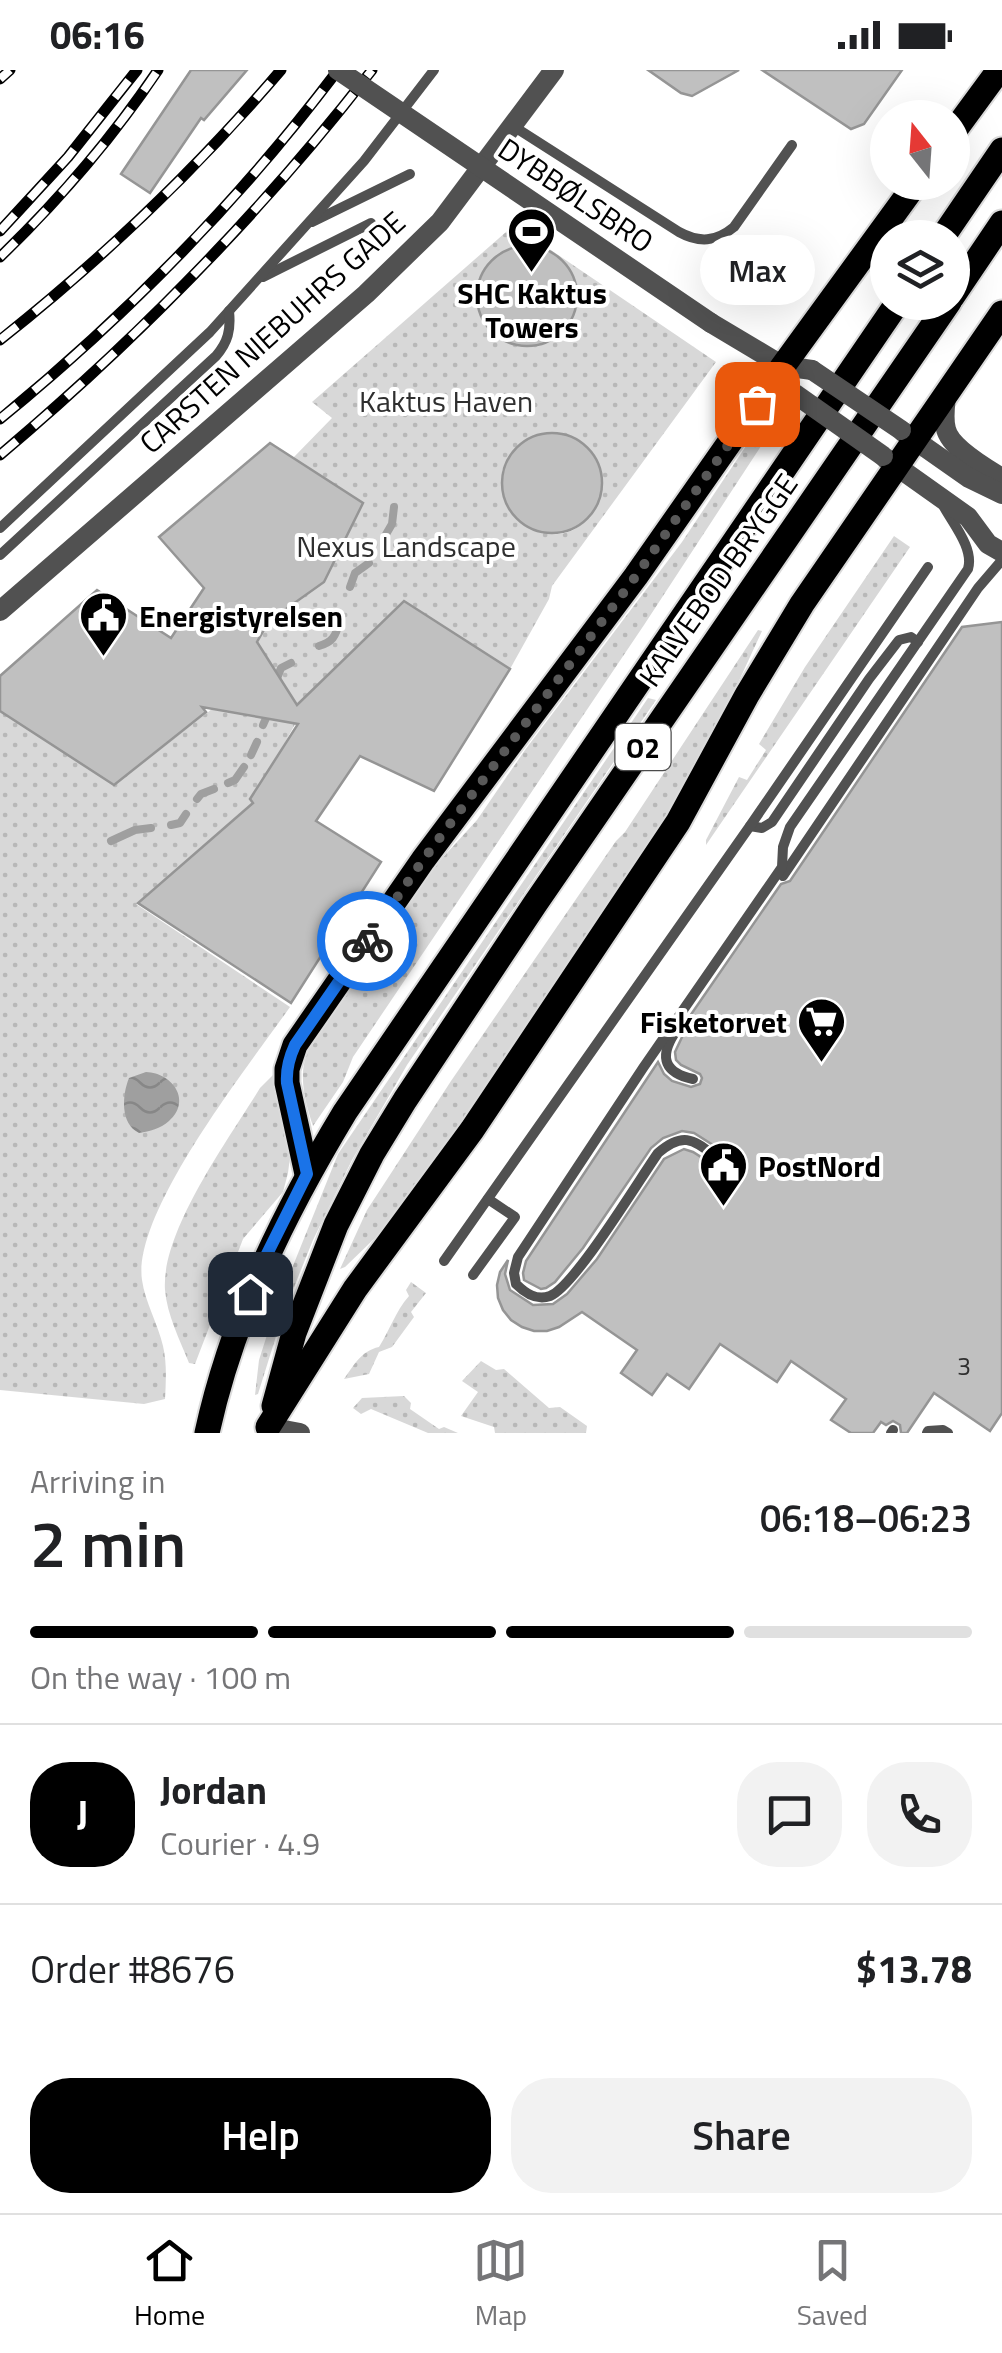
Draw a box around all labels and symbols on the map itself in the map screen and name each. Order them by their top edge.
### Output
north arrow [870,100,970,200]
street label: DYBBØLSBRO [489,126,663,264]
street label: CARSTEN NIEBUHRS GADE [129,200,415,464]
sports icon: SHC Kaktus Towers [506,206,558,274]
callout: Max [700,234,814,304]
place label: SHC Kaktus Towers [457,270,607,350]
pin [715,362,800,447]
park label: Kaktus Haven [359,378,533,424]
street label: KALVEBOD BRYGGE [627,464,809,696]
park label: Nexus Landscape [296,523,516,569]
public building icon: Energistyrelsen [78,590,130,658]
place label: Energistyrelsen [139,593,343,639]
road number: O2 [616,724,670,770]
courier [317,891,417,991]
supermarket icon: Fisketorvet [796,996,848,1064]
place label: Fisketorvet [640,999,787,1045]
public building icon: PostNord [697,1140,749,1208]
place label: PostNord [758,1143,881,1189]
pin [208,1252,293,1337]
house number: 3 [957,1347,971,1385]

